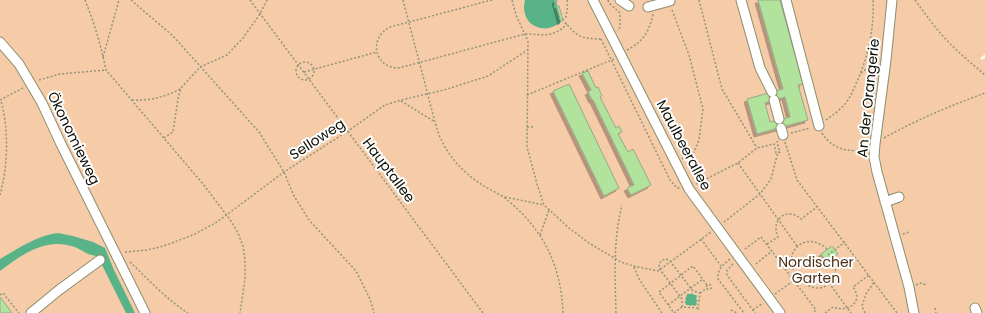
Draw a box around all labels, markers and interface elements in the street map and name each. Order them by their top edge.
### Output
street label: An der Orangerie [852,37,884,158]
street label: Ökonomieweg [43,88,105,188]
street label: Maulbeerallee [652,96,716,194]
street label: Selloweg [285,114,349,164]
street label: Hauptallee [358,133,420,207]
park label: Nordischer Garten [778,252,854,288]

